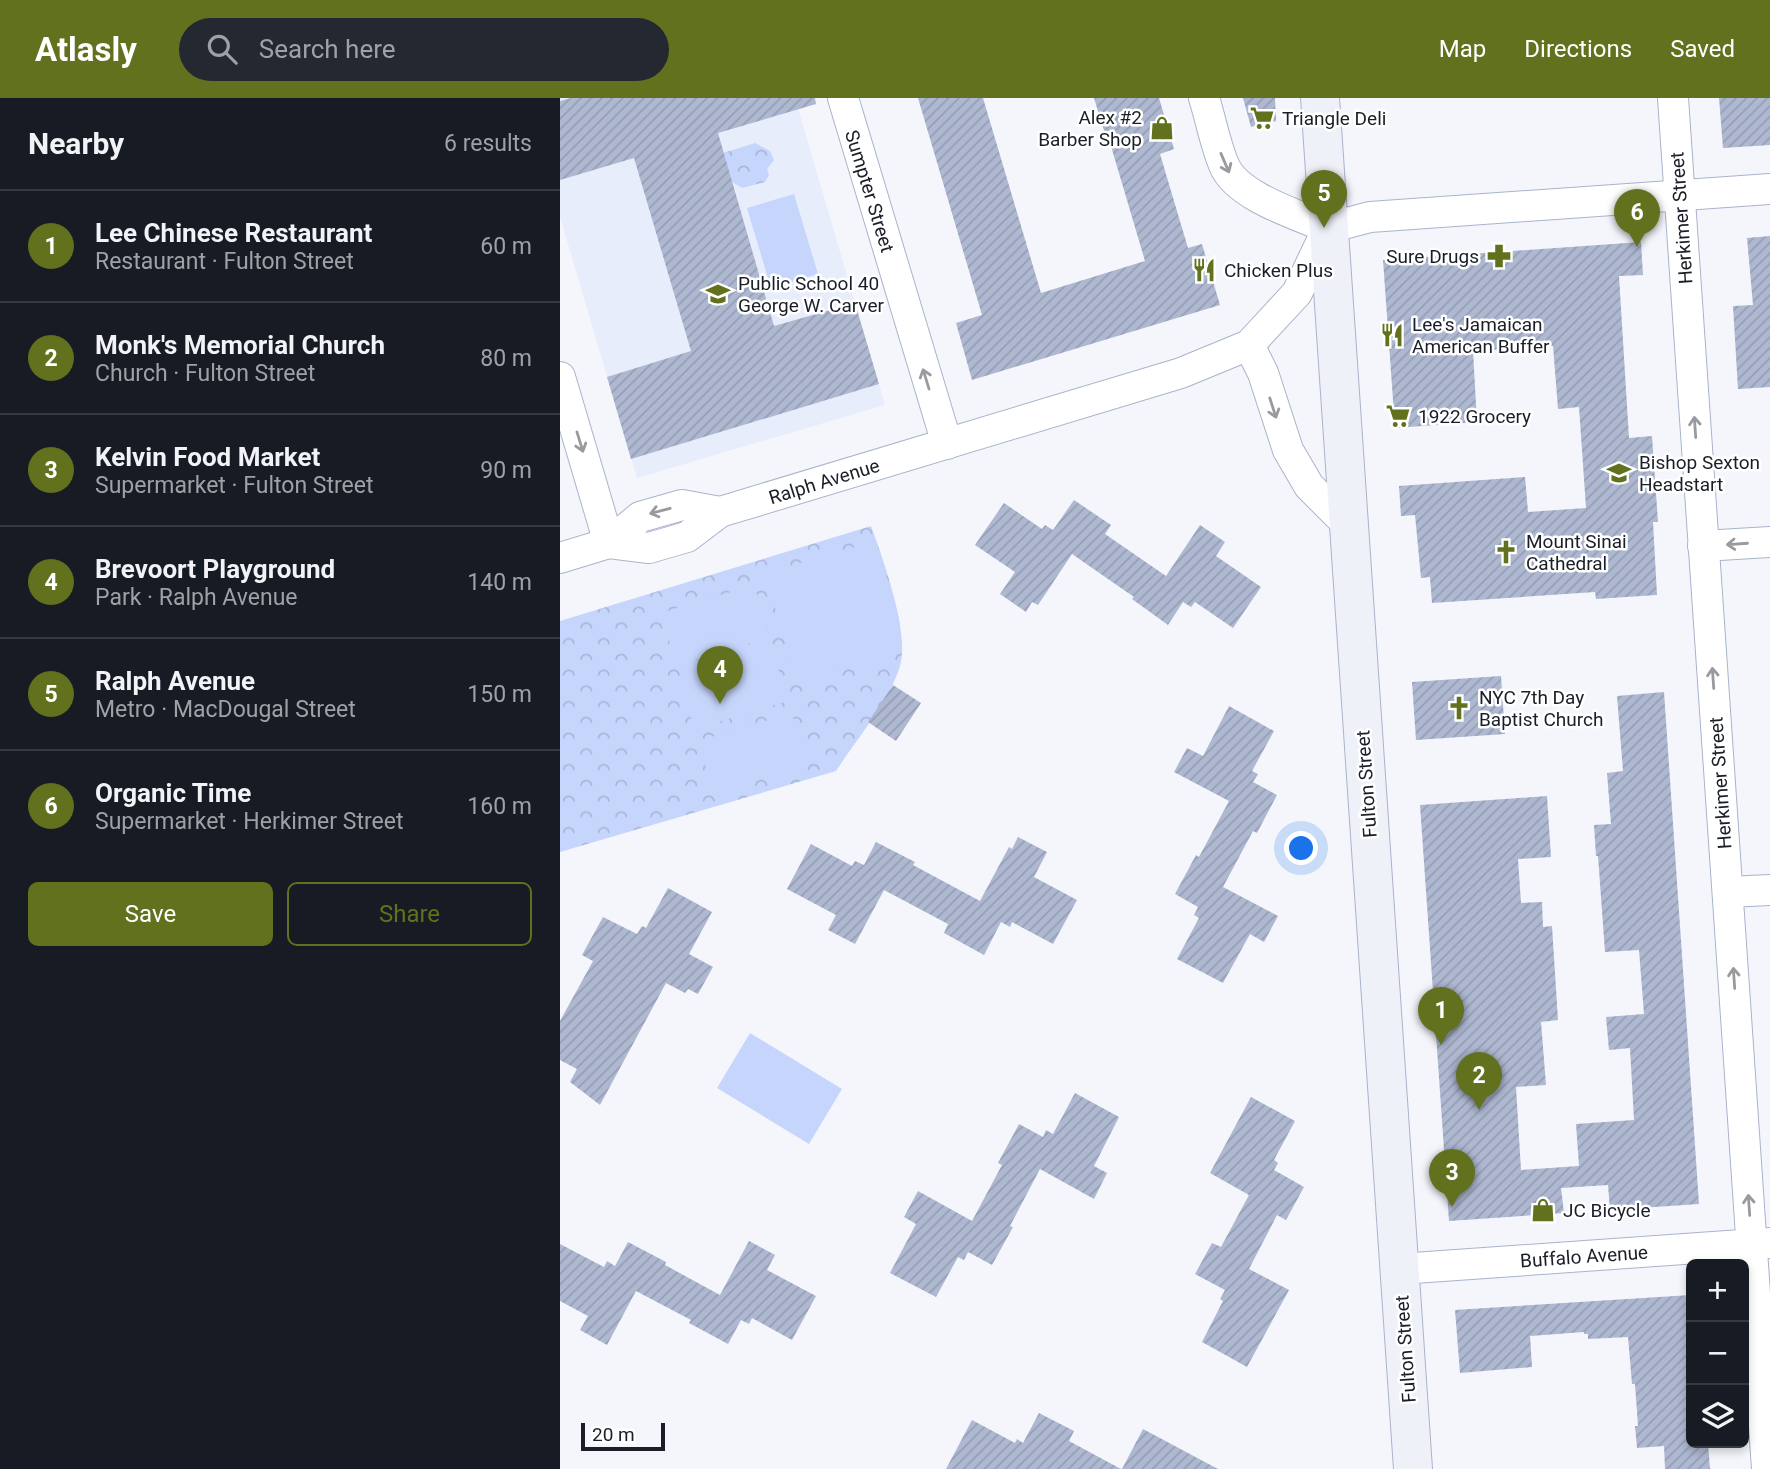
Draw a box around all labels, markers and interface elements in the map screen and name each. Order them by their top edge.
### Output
search box [179,18,669,81]
text: Atlasly [35,30,137,69]
icon: search [203,30,241,68]
text: Search here [259,34,396,64]
text: Map [1439,35,1486,63]
text: Directions [1524,35,1632,63]
text: Saved [1670,35,1735,63]
supermarket icon: Triangle Deli [1248,104,1276,132]
place label: Alex #2 Barber Shop [1038,106,1142,151]
place label: Triangle Deli [1282,107,1386,130]
shop icon: Alex #2 Barber Shop [1148,114,1176,142]
text: Nearby [28,126,124,161]
street label: Sumpter Street [840,127,899,255]
text: 6 results [444,130,532,157]
street label: Herkimer Street [1665,151,1698,285]
one-way arrow [1219,152,1232,173]
pin: 5 [1301,170,1347,228]
pin: 6 [1614,189,1660,247]
text: Lee Chinese Restaurant [95,218,372,248]
text: 1 [44,233,58,260]
text: 60 m [480,233,532,260]
pharmacy icon: Sure Drugs [1485,242,1513,270]
place label: Sure Drugs [1386,245,1479,268]
text: Restaurant · Fulton Street [95,248,354,275]
restaurant icon: Chicken Plus [1190,256,1218,284]
place label: Chicken Plus [1224,259,1333,282]
place label: Public School 40 George W. Carver [738,272,884,317]
school or university icon: Public School 40 George W. Carver [704,280,732,308]
place label: Lee's Jamaican American Buffer [1412,313,1550,358]
restaurant icon: Lee's Jamaican American Buffer [1378,321,1406,349]
text: Monk's Memorial Church [95,330,385,360]
text: 2 [44,345,58,372]
text: 80 m [480,345,532,372]
text: Church · Fulton Street [95,360,315,387]
one-way arrow [919,368,932,390]
one-way arrow [1268,397,1281,419]
supermarket icon: 1922 Grocery [1384,402,1412,430]
place label: 1922 Grocery [1418,405,1531,428]
one-way arrow [1689,415,1702,438]
one-way arrow [574,431,587,453]
text: Kelvin Food Market [95,442,320,472]
place label: Bishop Sexton Headstart [1639,451,1760,496]
street label: Ralph Avenue [766,454,882,509]
text: 3 [44,457,58,484]
text: 90 m [480,457,532,484]
school or university icon: Bishop Sexton Headstart [1605,459,1633,487]
text: Supermarket · Fulton Street [95,472,374,499]
one-way arrow [650,505,672,518]
place label: Mount Sinai Cathedral [1526,530,1627,575]
church icon: Mount Sinai Cathedral [1492,538,1520,566]
one-way arrow [1726,538,1748,551]
text: Brevoort Playground [95,554,335,584]
text: 4 [44,569,58,596]
text: 140 m [467,569,532,596]
text: Park · Ralph Avenue [95,584,298,611]
pin: 4 [697,646,743,704]
text: Ralph Avenue [95,666,255,696]
one-way arrow [1706,667,1719,690]
text: 5 [44,681,58,708]
text: 150 m [467,681,532,708]
place label: NYC 7th Day Baptist Church [1479,686,1603,731]
church icon: NYC 7th Day Baptist Church [1445,694,1473,722]
text: Metro · MacDougal Street [95,696,356,723]
street label: Herkimer Street [1704,716,1737,850]
street label: Fulton Street [1351,729,1382,838]
text: Organic Time [95,778,251,808]
text: 6 [44,793,58,820]
text: 160 m [467,793,532,820]
text: Supermarket · Herkimer Street [95,808,403,835]
your location [1284,831,1318,865]
button: Save [28,882,273,946]
button: Share [287,882,532,946]
one-way arrow [1727,968,1740,990]
pin: 1 [1418,987,1464,1045]
pin: 2 [1456,1052,1502,1110]
pin: 3 [1429,1149,1475,1207]
one-way arrow [1743,1194,1756,1217]
shop icon: JC Bicycle [1529,1196,1557,1224]
place label: JC Bicycle [1563,1199,1650,1222]
street label: Buffalo Avenue [1519,1241,1649,1272]
map controls [1686,1259,1749,1448]
button: + [1686,1259,1749,1322]
street label: Fulton Street [1390,1294,1421,1403]
button: − [1686,1322,1749,1385]
button: layers [1686,1385,1749,1448]
scale bar [581,1420,665,1452]
text: 20 m [592,1423,635,1446]

